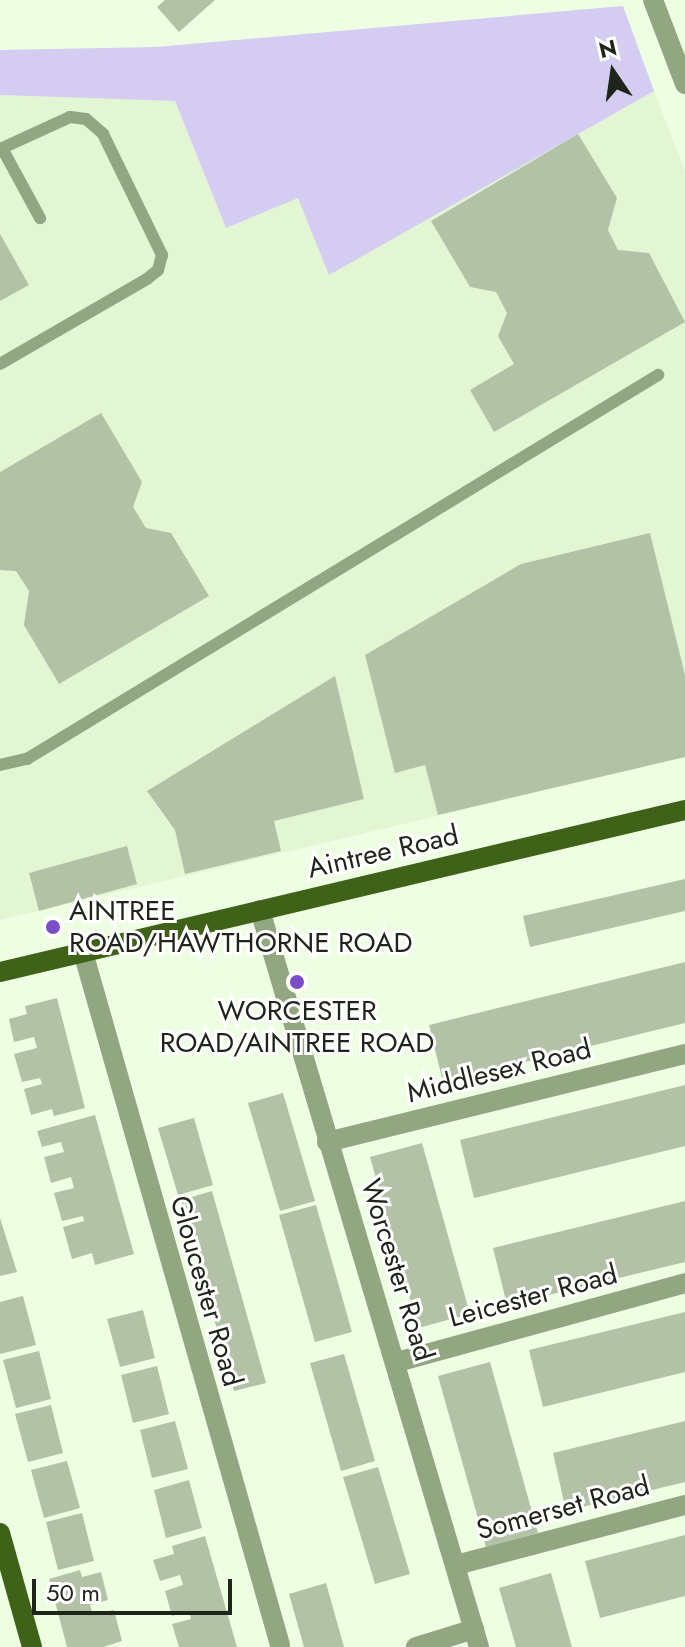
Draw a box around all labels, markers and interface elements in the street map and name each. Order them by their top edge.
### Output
text: N [595,31,620,66]
north arrow [573,32,653,112]
street label: Aintree Road [304,818,462,886]
place label: AINTREE ROAD/HAWTHORNE ROAD [69,894,412,960]
marker: AINTREE ROAD/HAWTHORNE ROAD [44,918,62,936]
marker: WORCESTER ROAD/AINTREE ROAD [288,973,306,991]
place label: WORCESTER ROAD/AINTREE ROAD [160,994,434,1060]
street label: Middlesex Road [403,1032,595,1110]
street label: Worcester Road [353,1175,441,1365]
street label: Gloucester Road [163,1192,249,1390]
street label: Leicester Road [445,1257,621,1335]
street label: Somerset Road [473,1469,653,1547]
scale bar [36,1563,236,1613]
text: 50 m [46,1575,100,1610]

